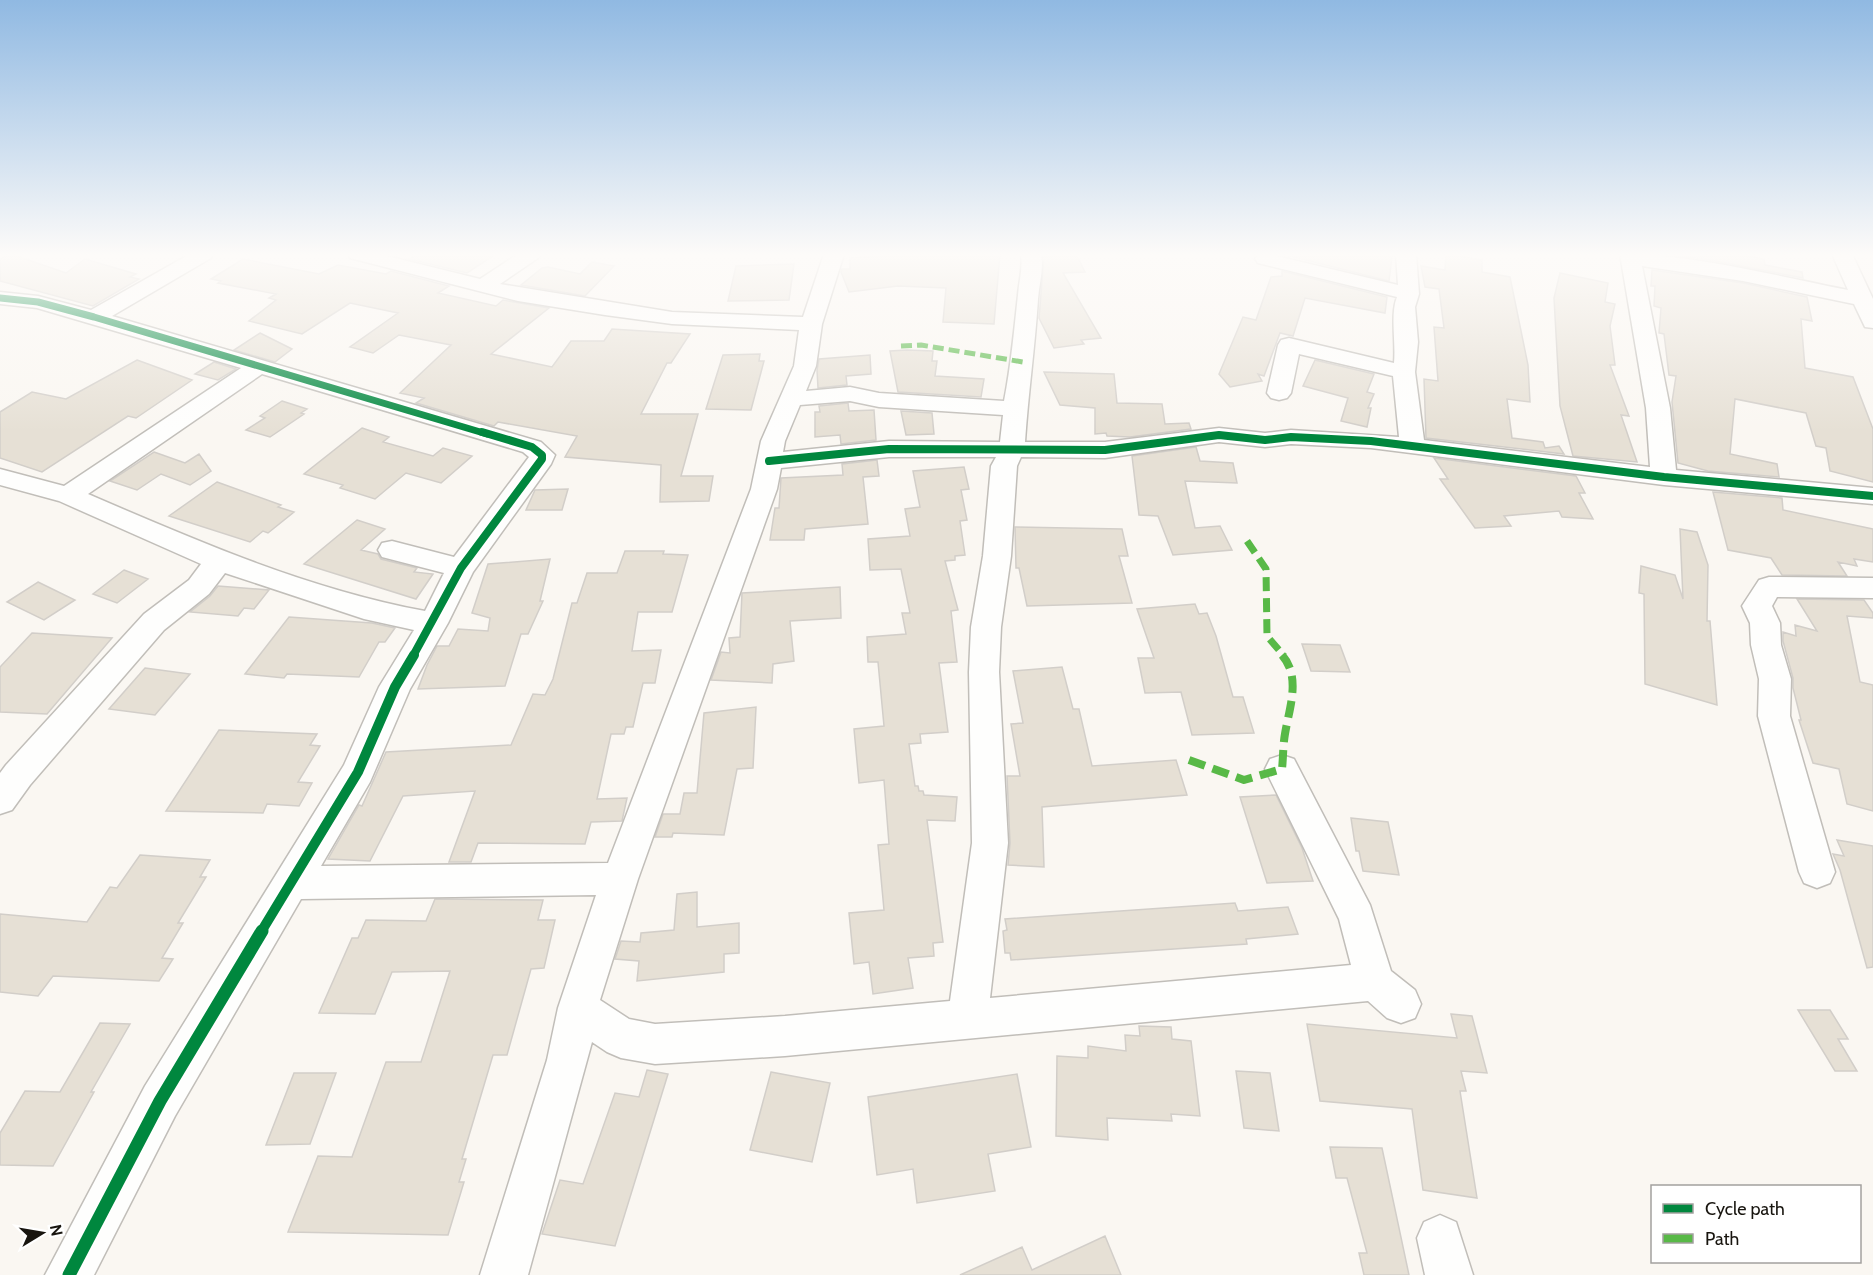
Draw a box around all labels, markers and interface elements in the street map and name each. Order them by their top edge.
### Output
legend [1651,1185,1861,1263]
text: Cycle path [1705,1198,1785,1220]
north arrow [12,1203,72,1263]
text: N [46,1223,67,1238]
text: Path [1705,1228,1739,1250]

